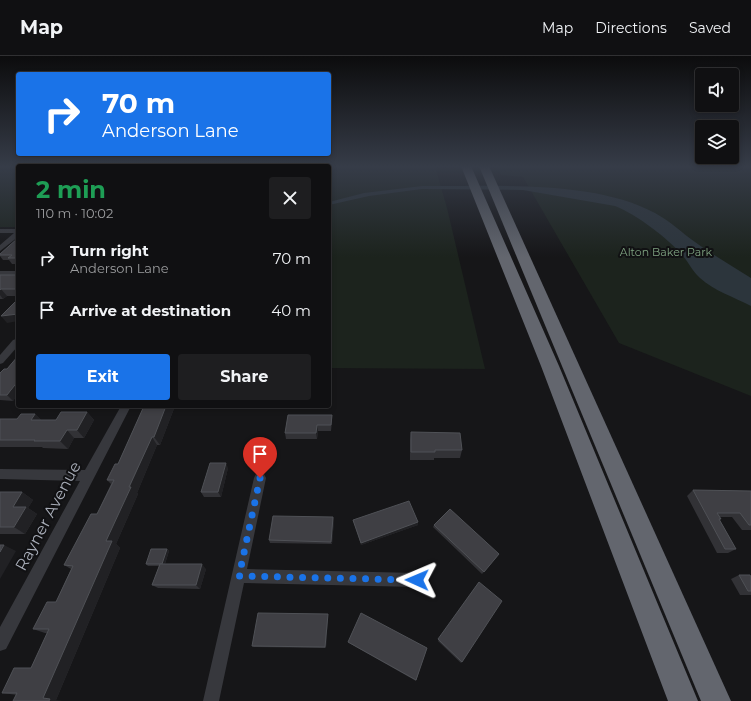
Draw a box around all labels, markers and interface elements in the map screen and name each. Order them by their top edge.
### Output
text: Map [20,16,63,39]
text: Map [542,19,573,37]
text: Directions [595,19,667,37]
text: Saved [689,19,731,37]
map controls [695,68,739,164]
button: sound [695,68,739,112]
text: 70 m [102,86,175,120]
icon: right [36,88,88,140]
text: Anderson Lane [102,120,239,142]
button: layers [695,120,739,164]
text: 2 min [36,175,106,204]
button: close [269,177,311,219]
text: 110 m · 10:02 [36,205,113,221]
text: Turn right [70,241,149,260]
park label: Alton Baker Park [620,245,713,259]
icon: right [36,247,58,269]
text: 70 m [273,249,311,268]
text: Anderson Lane [70,260,169,276]
icon: arrive [36,299,58,321]
text: Arrive at destination [70,301,231,320]
text: 40 m [271,301,311,320]
button: Exit [36,354,170,400]
button: Share [178,354,311,400]
pin [243,437,277,478]
icon: arrive [249,443,271,465]
street label: Rayner Avenue [11,458,85,574]
position arrow [396,559,438,601]

